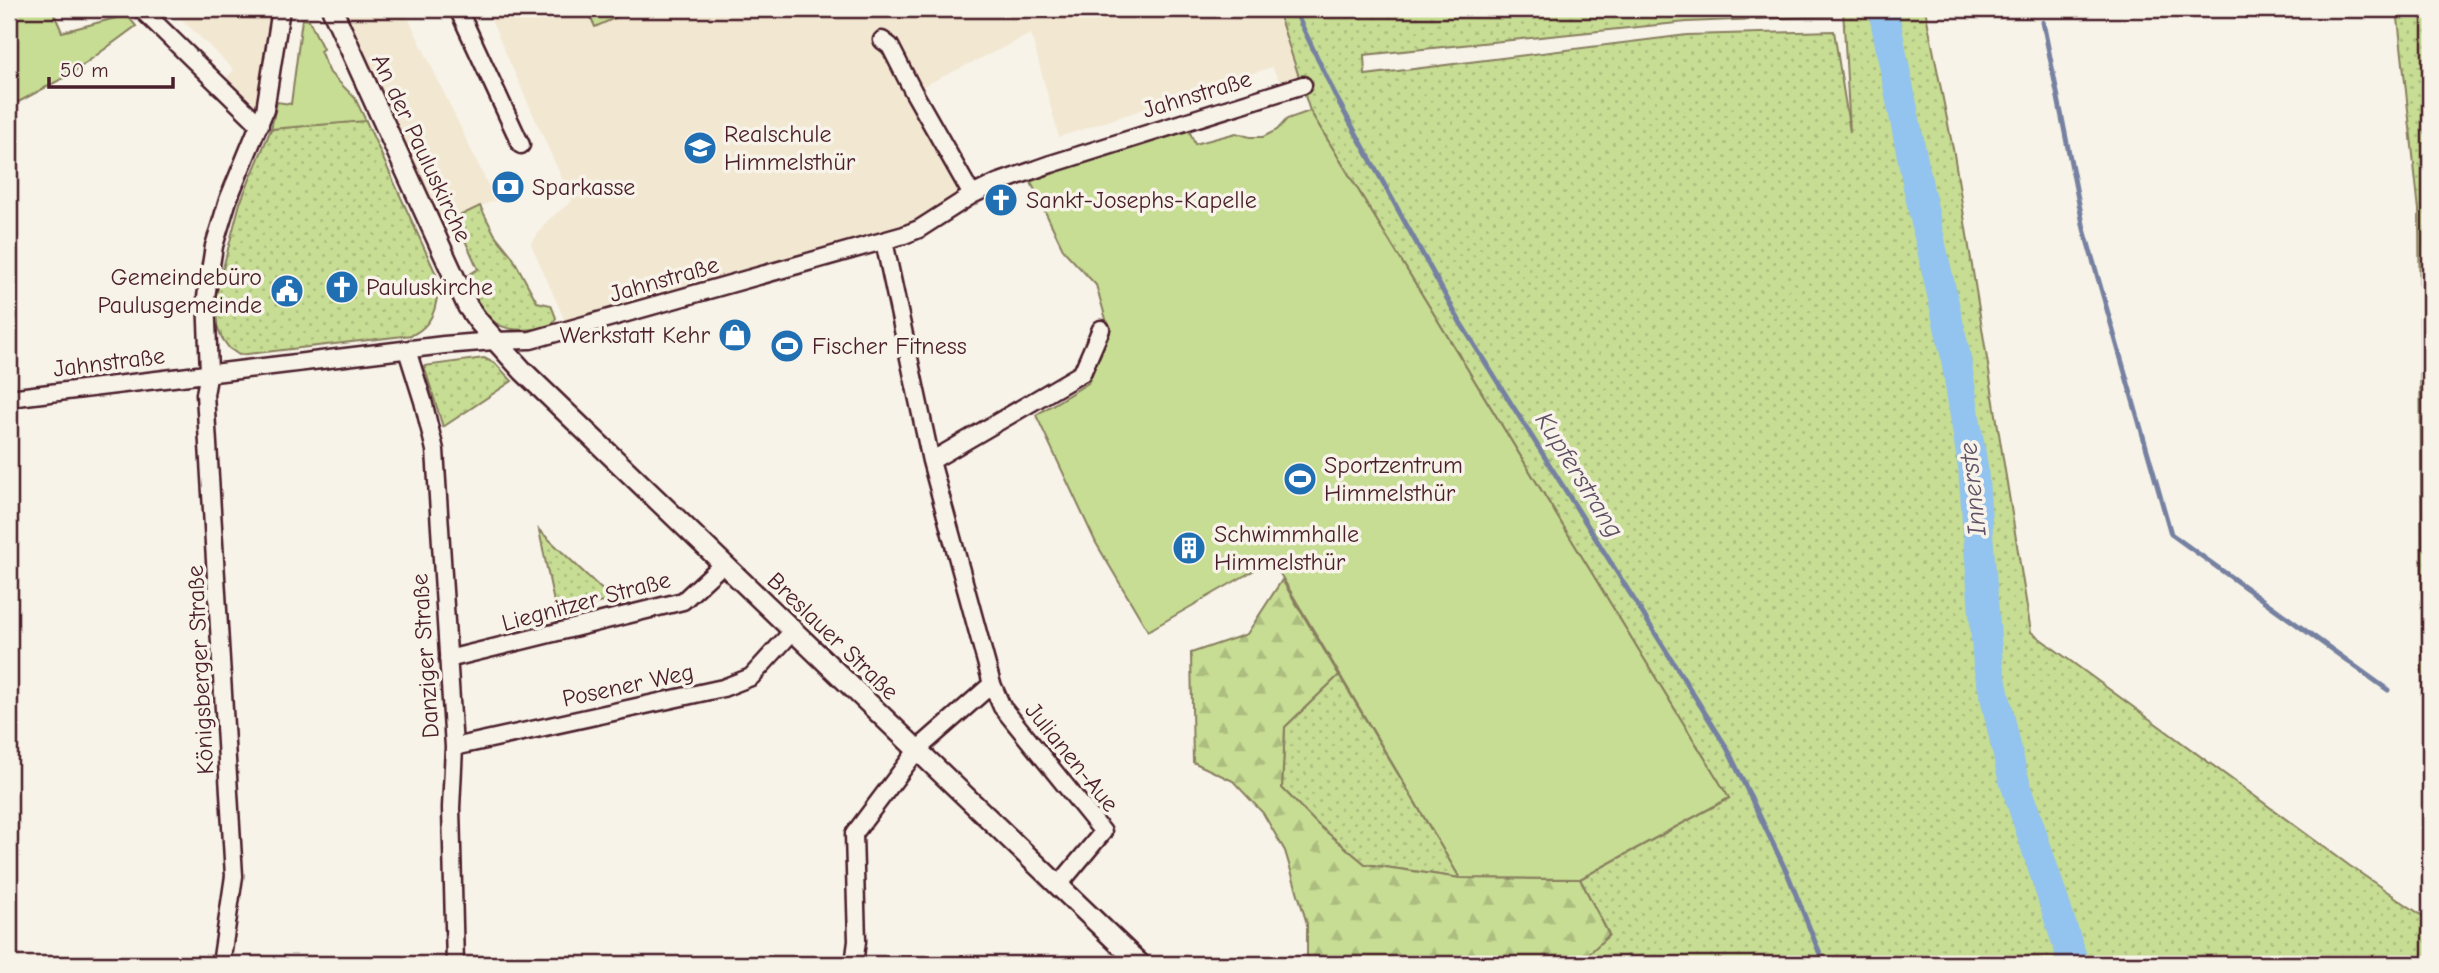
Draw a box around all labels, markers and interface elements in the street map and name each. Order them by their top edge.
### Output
scale bar [49,46,173,90]
street label: An der Pauluskirche [366,49,478,247]
text: 50 m [60,58,109,82]
street label: Jahnstraße [1139,64,1255,124]
place label: Realschule Himmelsthür [724,120,856,176]
school or university icon: Realschule Himmelsthür [681,129,719,167]
bank icon: Sparkasse [489,168,527,206]
place label: Sparkasse [532,173,635,201]
church icon: Sankt-Josephs-Kapelle [982,181,1020,219]
place label: Sankt-Josephs-Kapelle [1026,186,1257,214]
street label: Jahnstraße [606,250,722,308]
place label: Gemeindebüro Paulusgemeinde [97,263,262,319]
church icon: Pauluskirche [323,268,361,306]
public building icon: Gemeindebüro Paulusgemeinde [268,272,306,310]
place label: Pauluskirche [366,273,493,301]
shop icon: Werkstatt Kehr [716,316,754,354]
place label: Werkstatt Kehr [560,321,710,349]
sports icon: Fischer Fitness [768,327,806,365]
place label: Fischer Fitness [812,332,967,360]
street label: Jahnstraße [51,341,167,383]
water label: Kupferstrang [1529,407,1629,543]
water label: Innerste [1953,441,1993,538]
place label: Sportzentrum Himmelsthür [1324,451,1463,507]
sports icon: Sportzentrum Himmelsthür [1281,460,1319,498]
place label: Schwimmhalle Himmelsthür [1214,520,1359,576]
building icon: Schwimmhalle Himmelsthür [1170,529,1208,567]
street label: Königsberger Straße [181,565,219,775]
street label: Liegnitzer Straße [499,565,673,637]
street label: Breslauer Straße [762,566,904,706]
street label: Danziger Straße [405,573,445,739]
street label: Posener Weg [560,657,696,713]
street label: Julianen-Aue [1019,697,1125,817]

